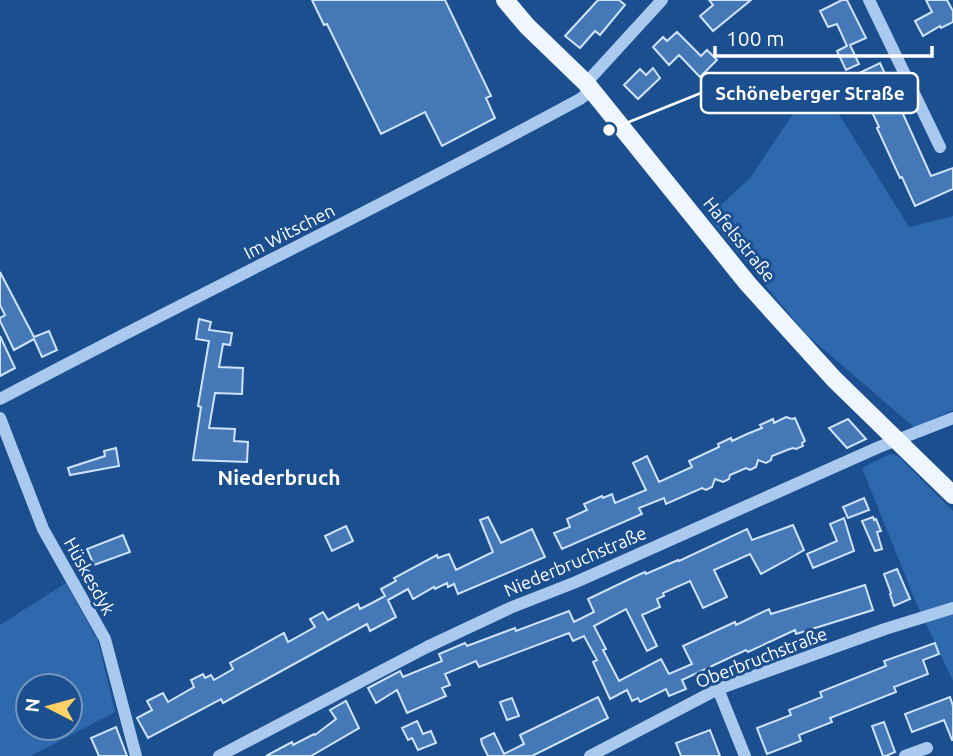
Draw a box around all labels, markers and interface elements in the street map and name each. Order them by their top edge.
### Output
scale bar [715,14,932,58]
text: 100 m [726,26,784,50]
callout: Schöneberger Straße [701,73,918,113]
text: Schöneberger Straße [715,82,905,104]
street label: Hafelsstraße [700,193,780,285]
street label: Im Witschen [240,200,338,262]
district label: Niederbruch [218,465,341,489]
street label: Niederbruchstraße [501,522,649,600]
street label: Hüskesdyk [61,534,119,618]
street label: Oberbruchstraße [692,623,830,691]
north arrow [14,672,84,742]
text: N [20,697,44,713]

